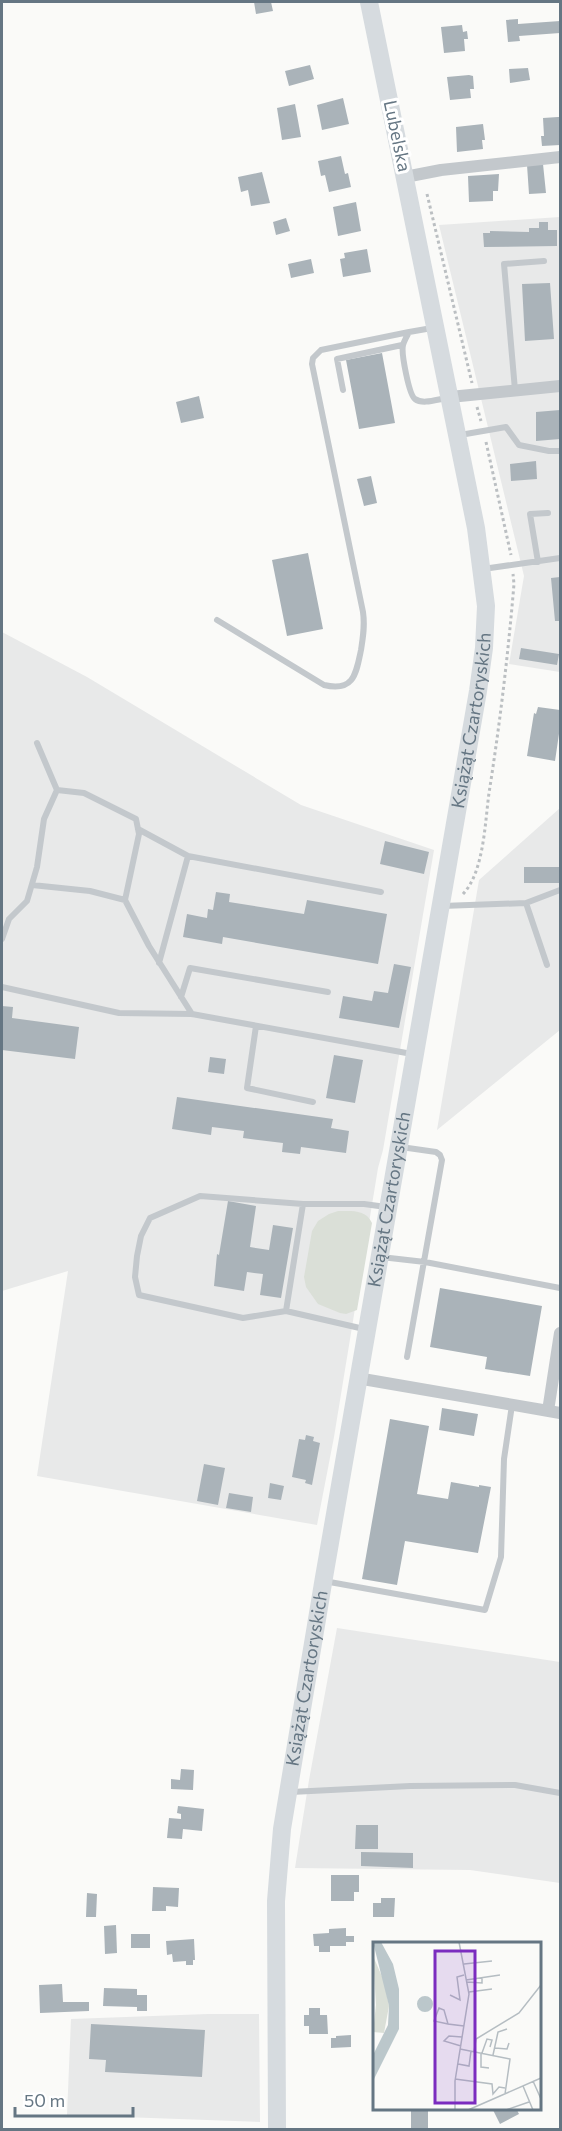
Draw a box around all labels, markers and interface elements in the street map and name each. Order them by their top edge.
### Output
street label: Lubelska [380,98,416,174]
street label: Książąt Czartoryskich [446,632,495,810]
street label: Książąt Czartoryskich [362,1110,415,1289]
street label: Książąt Czartoryskich [281,1589,332,1768]
inset map [373,1942,541,2110]
scale bar [15,2080,134,2118]
text: 50 m [24,2089,65,2111]

